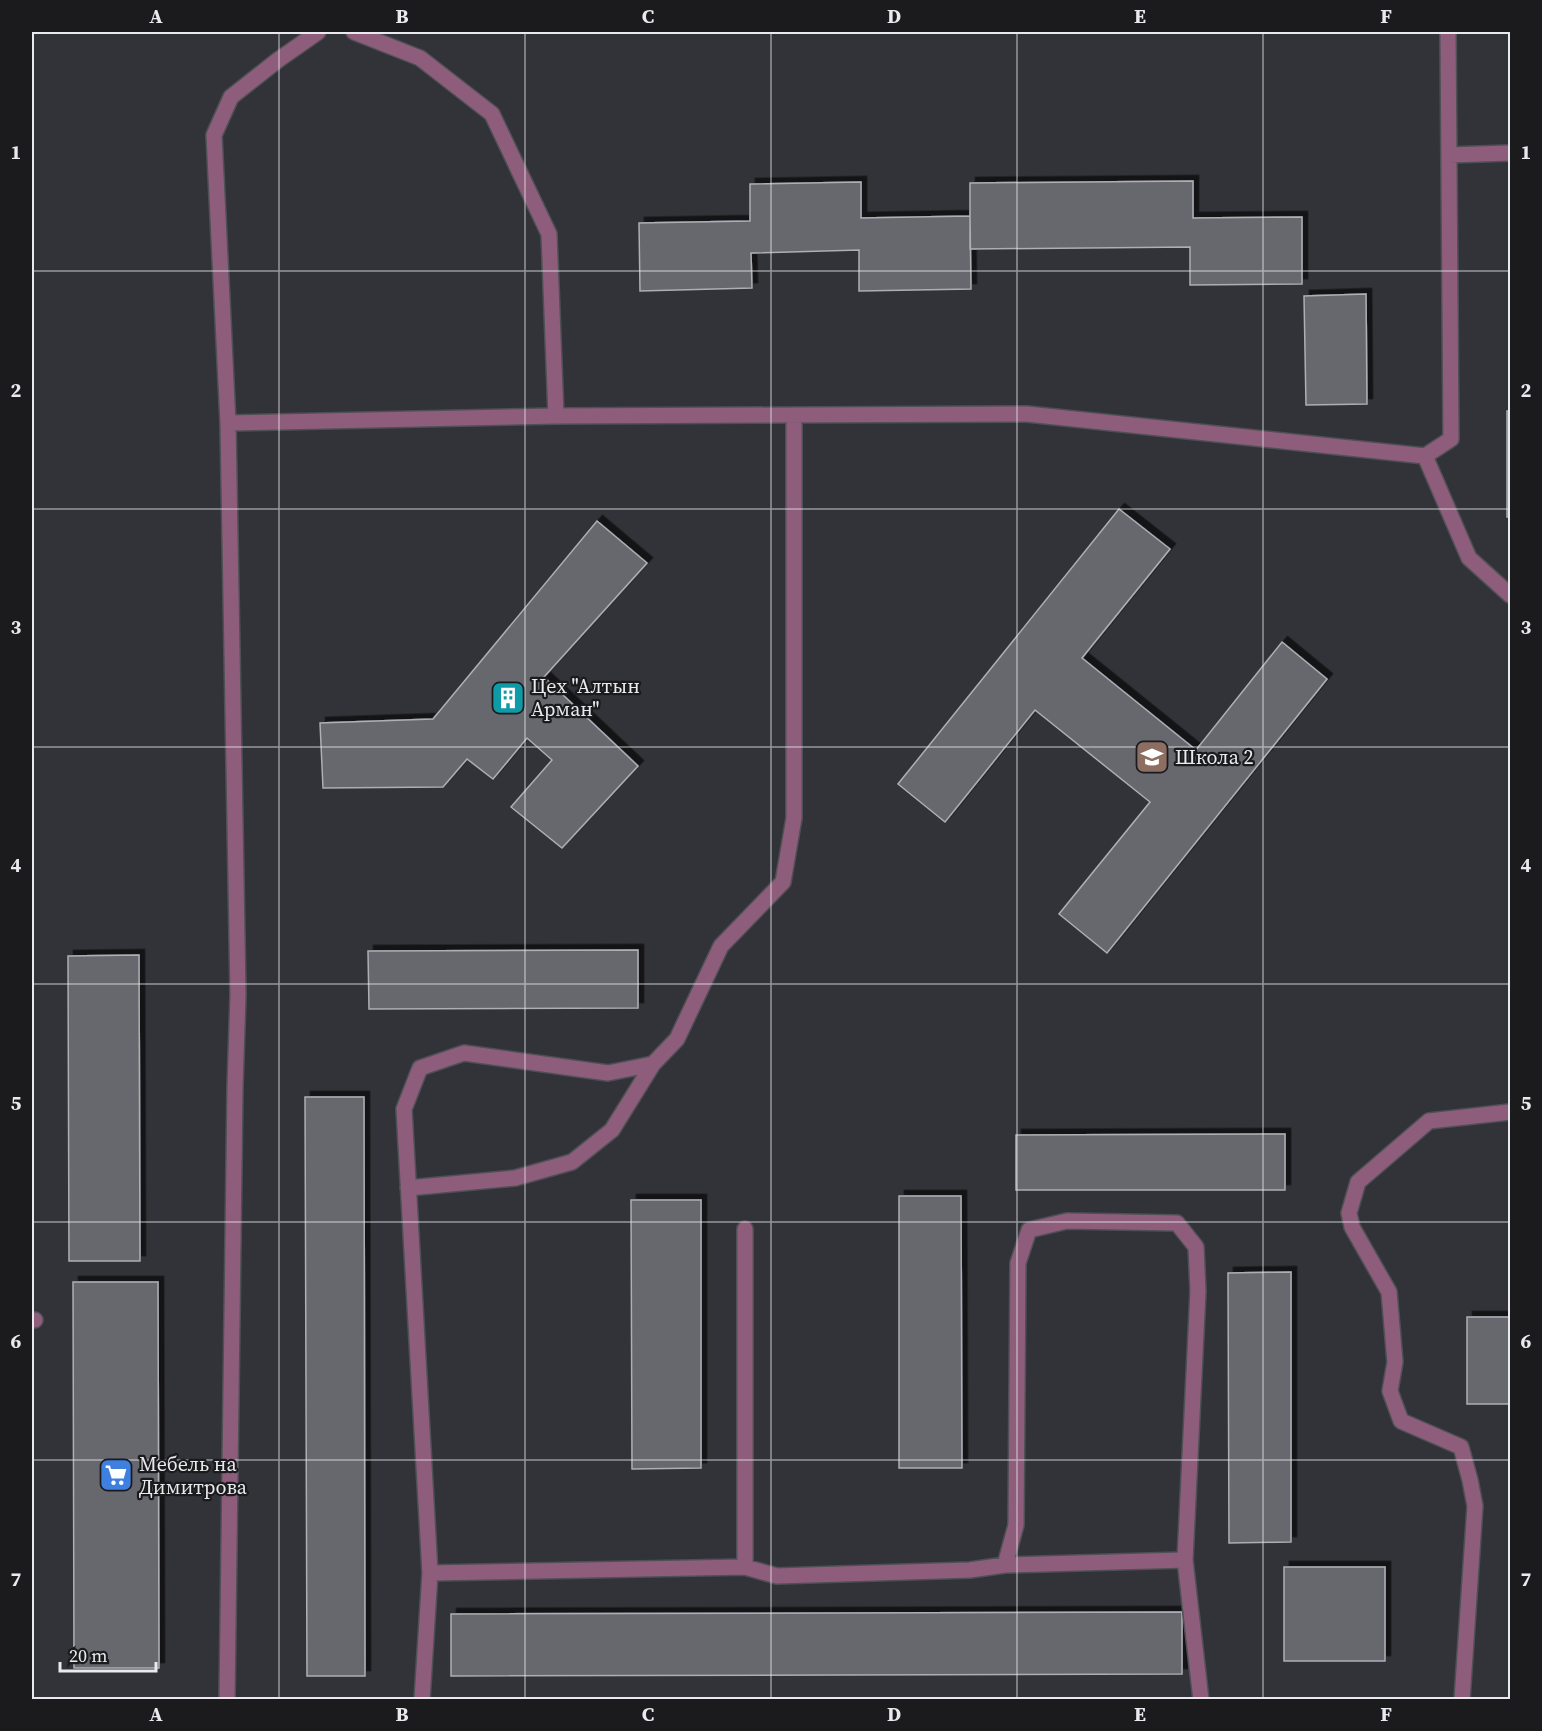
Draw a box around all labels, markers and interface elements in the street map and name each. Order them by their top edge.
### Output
text: A [149,2,163,30]
text: B [395,2,409,30]
text: C [642,2,654,30]
text: D [887,2,901,30]
text: E [1134,2,1146,30]
text: F [1380,2,1392,30]
text: 1 [11,138,21,166]
text: 1 [1521,138,1531,166]
text: 2 [11,376,22,404]
text: 2 [1521,376,1532,404]
text: 3 [11,613,22,641]
text: 3 [1521,613,1532,641]
place label: Цех "Алтын Арман" [531,672,640,723]
building icon: Цех "Алтын Арман" [490,680,526,716]
school or university icon: Школа 2 [1134,739,1170,775]
place label: Школа 2 [1175,743,1253,771]
text: 4 [11,851,22,879]
text: 4 [1521,851,1532,879]
text: 5 [11,1089,22,1117]
text: 5 [1521,1089,1532,1117]
text: 6 [11,1327,22,1355]
text: 6 [1521,1327,1532,1355]
place label: Мебель на Димитрова [139,1450,248,1501]
supermarket icon: Мебель на Димитрова [98,1457,134,1493]
text: 7 [11,1565,22,1593]
text: 7 [1521,1565,1532,1593]
scale bar [60,1635,156,1673]
text: 20 m [69,1643,107,1668]
text: A [149,1700,163,1728]
text: B [395,1700,409,1728]
text: C [642,1700,654,1728]
text: D [887,1700,901,1728]
text: E [1134,1700,1146,1728]
text: F [1380,1700,1392,1728]

